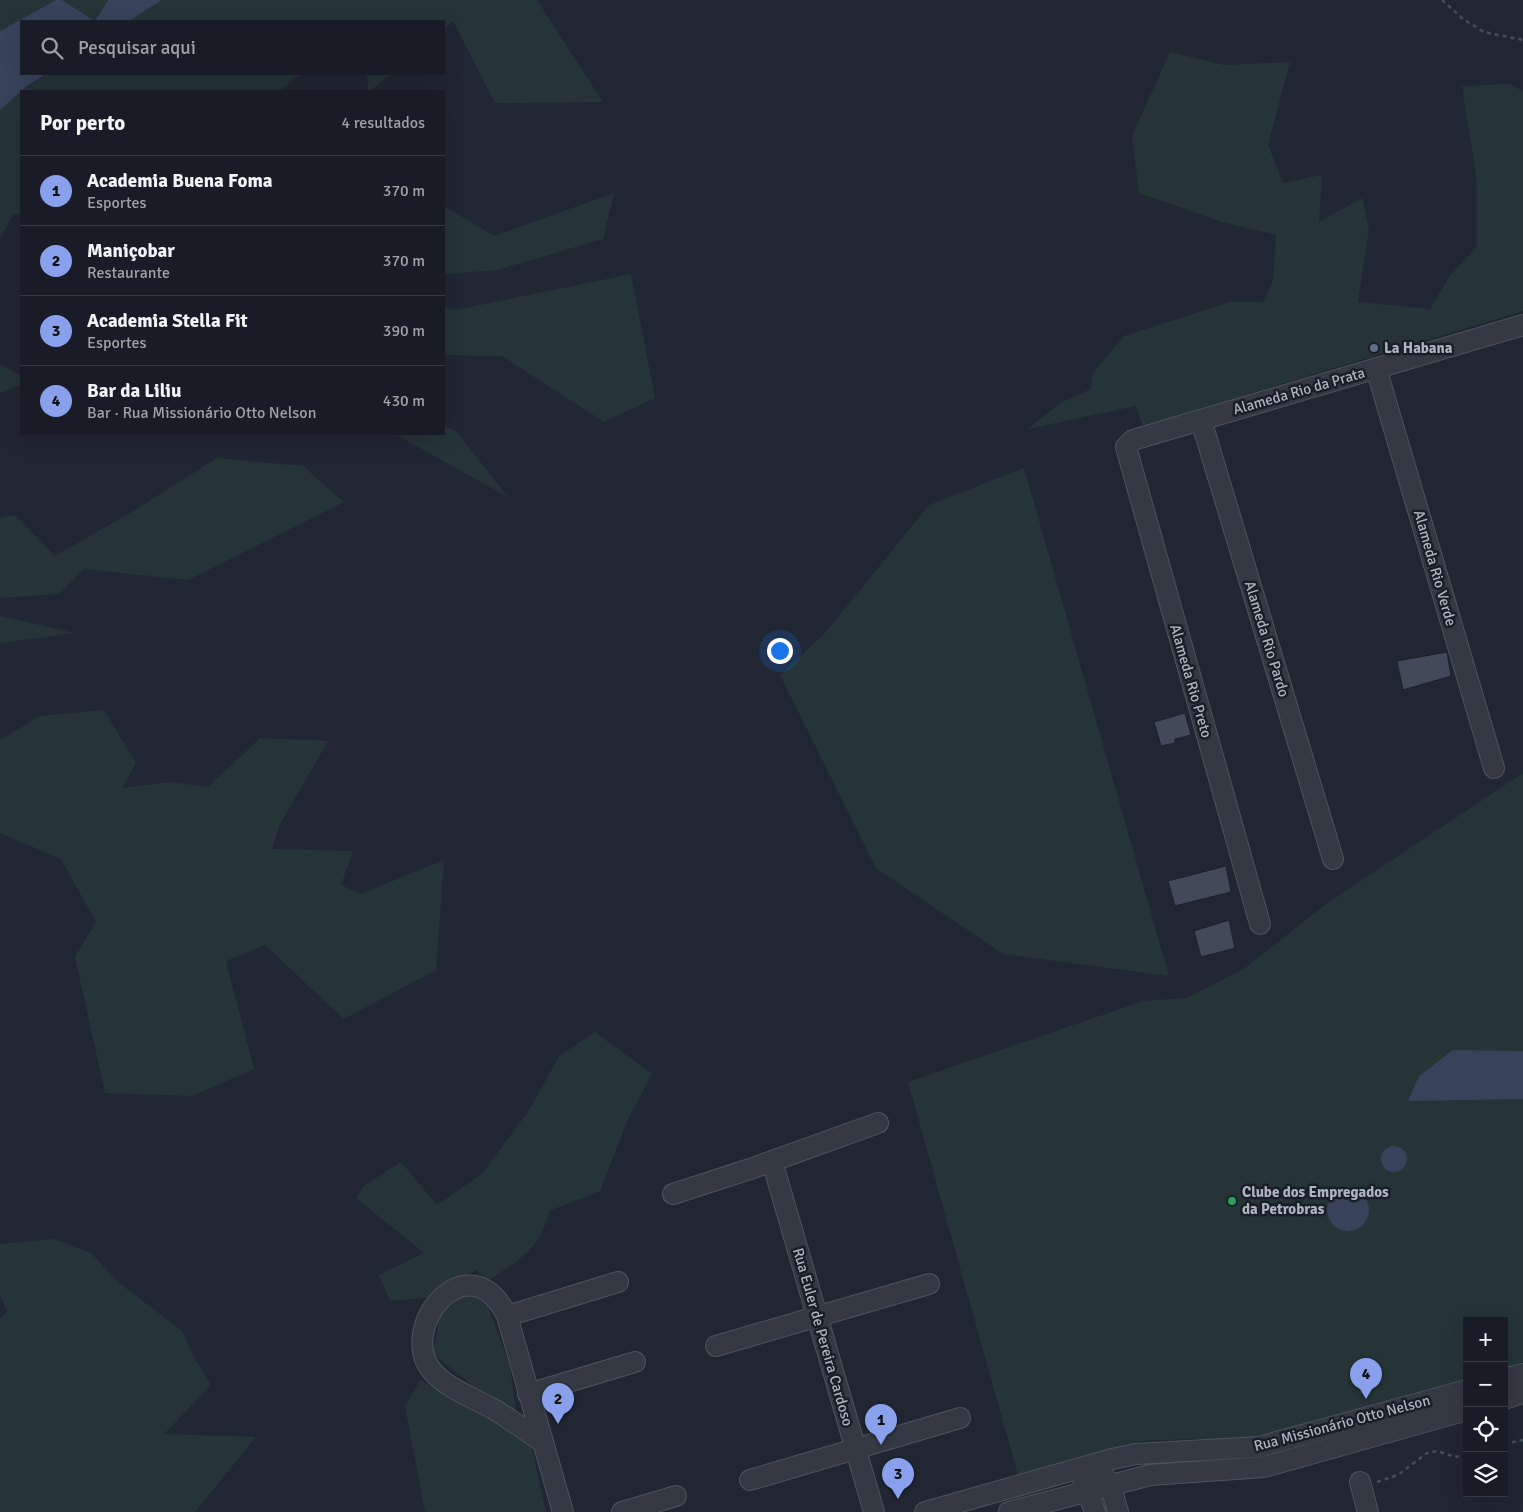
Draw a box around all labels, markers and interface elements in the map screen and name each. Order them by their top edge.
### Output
search box [20,20,445,75]
icon: search [38,34,66,62]
text: Pesquisar aqui [78,36,196,60]
text: Por perto [40,110,125,136]
text: 4 resultados [342,113,425,133]
text: Academia Buena Foma [87,169,273,193]
text: 1 [52,181,60,201]
text: 370 m [383,181,425,201]
text: Esportes [87,193,147,213]
text: Maniçobar [87,239,175,263]
text: 2 [52,251,60,271]
text: 370 m [383,251,425,271]
text: Restaurante [87,263,170,283]
text: Academia Stella Fit [87,309,248,333]
text: 3 [52,321,60,341]
text: 390 m [383,321,425,341]
text: Esportes [87,333,147,353]
place label: La Habana [1384,339,1453,357]
marker: La Habana [1368,342,1380,354]
street label: Alameda Rio da Prata [1231,364,1367,418]
text: Bar da Liliu [87,379,181,403]
text: 4 [52,391,60,411]
text: 430 m [383,391,425,411]
text: Bar · Rua Missionário Otto Nelson [87,403,316,423]
street label: Alameda Rio Verde [1410,508,1460,628]
street label: Alameda Rio Pardo [1241,579,1293,699]
street label: Alameda Rio Preto [1166,622,1216,740]
your location [767,638,793,664]
place label: Clube dos Empregados da Petrobras [1242,1183,1389,1218]
marker: Clube dos Empregados da Petrobras [1226,1195,1238,1207]
street label: Rua Euler de Pereira Cardoso [789,1246,857,1428]
map controls [1463,1317,1508,1497]
button: + [1463,1317,1508,1362]
pin: 4 [1350,1358,1382,1399]
button: − [1463,1362,1508,1407]
pin: 2 [542,1383,574,1424]
street label: Rua Missionário Otto Nelson [1252,1391,1432,1455]
pin: 1 [865,1404,897,1445]
button: locate [1463,1407,1508,1452]
button: layers [1463,1452,1508,1497]
pin: 3 [882,1458,914,1499]

